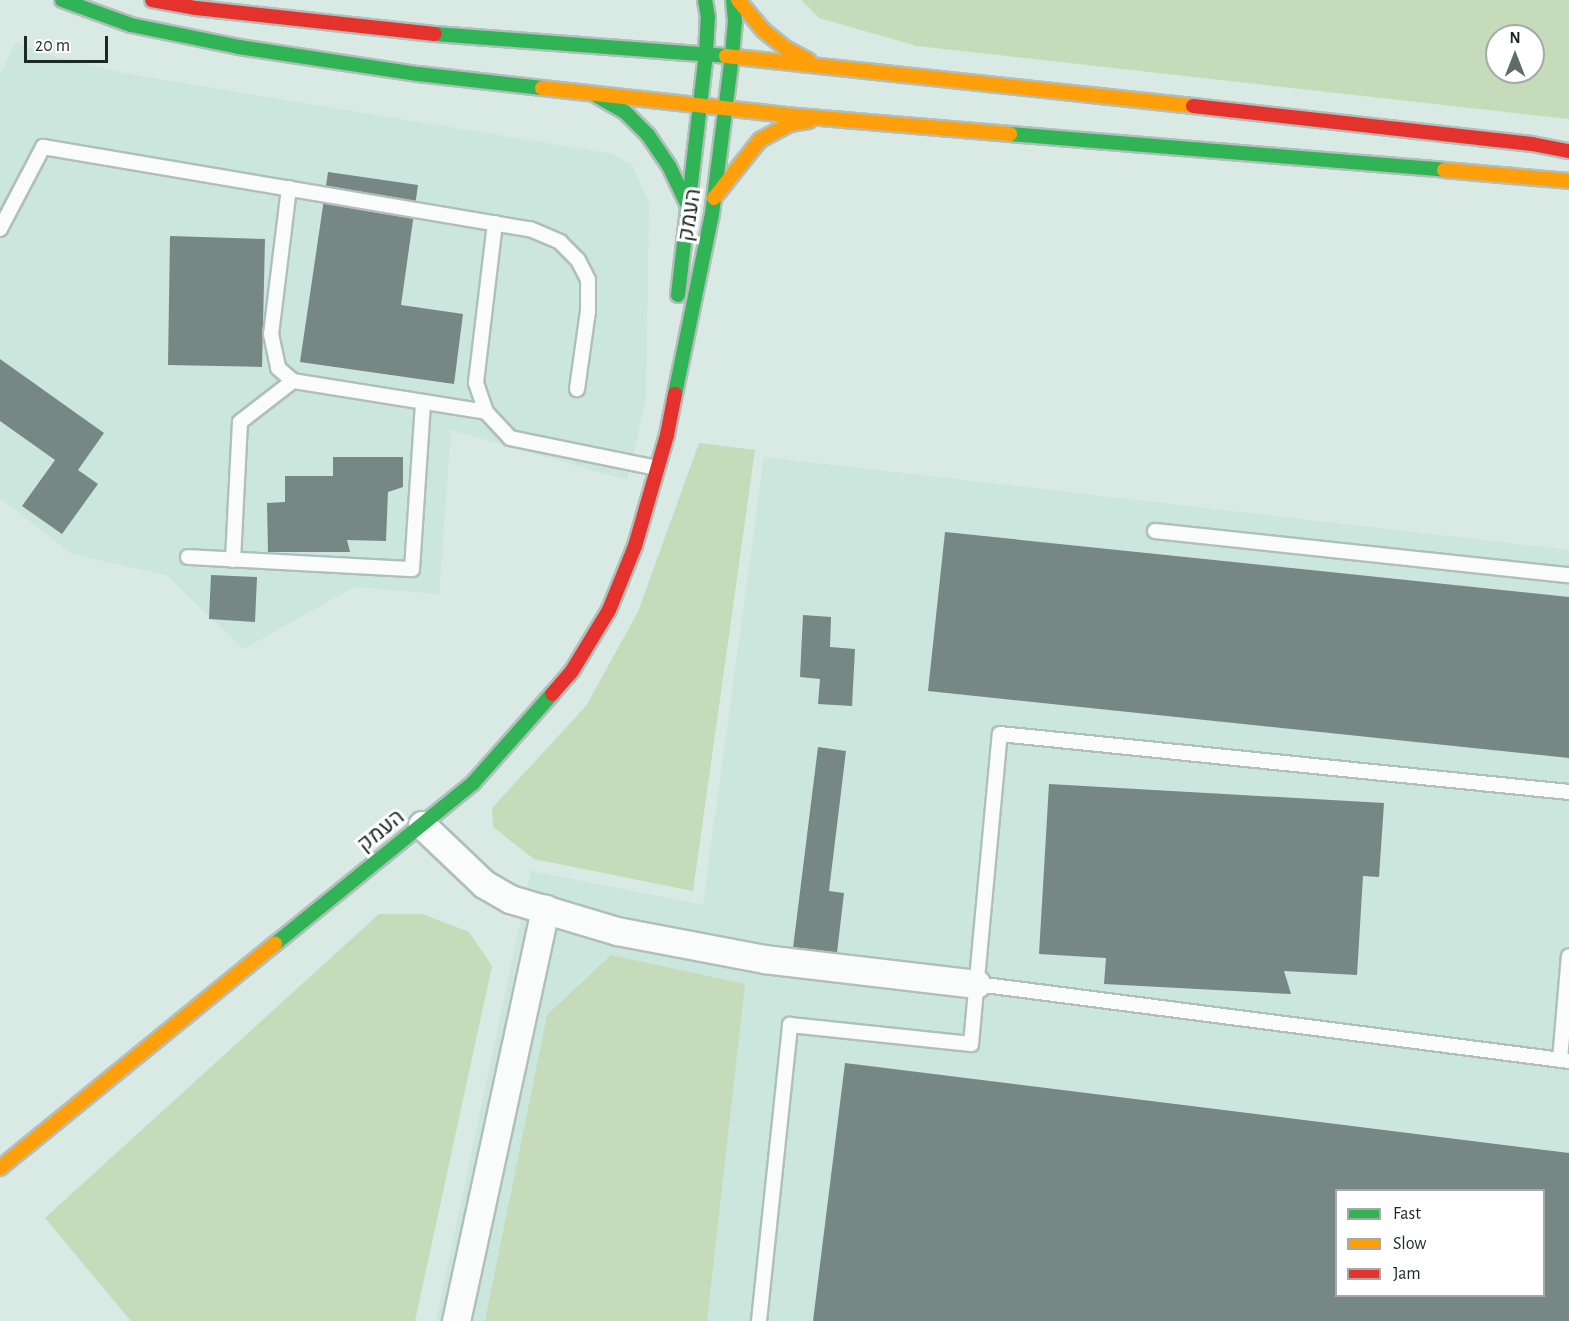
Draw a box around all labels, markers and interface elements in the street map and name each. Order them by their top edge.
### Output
scale bar [27,24,111,62]
north arrow [1485,24,1545,84]
text: N [1509,30,1521,46]
text: 20 m [35,37,70,55]
street label: העמק [673,187,707,243]
street label: העמק [352,804,410,858]
legend [1335,1189,1545,1297]
text: Fast [1393,1205,1421,1223]
text: Slow [1393,1235,1426,1253]
text: Jam [1393,1265,1421,1283]

